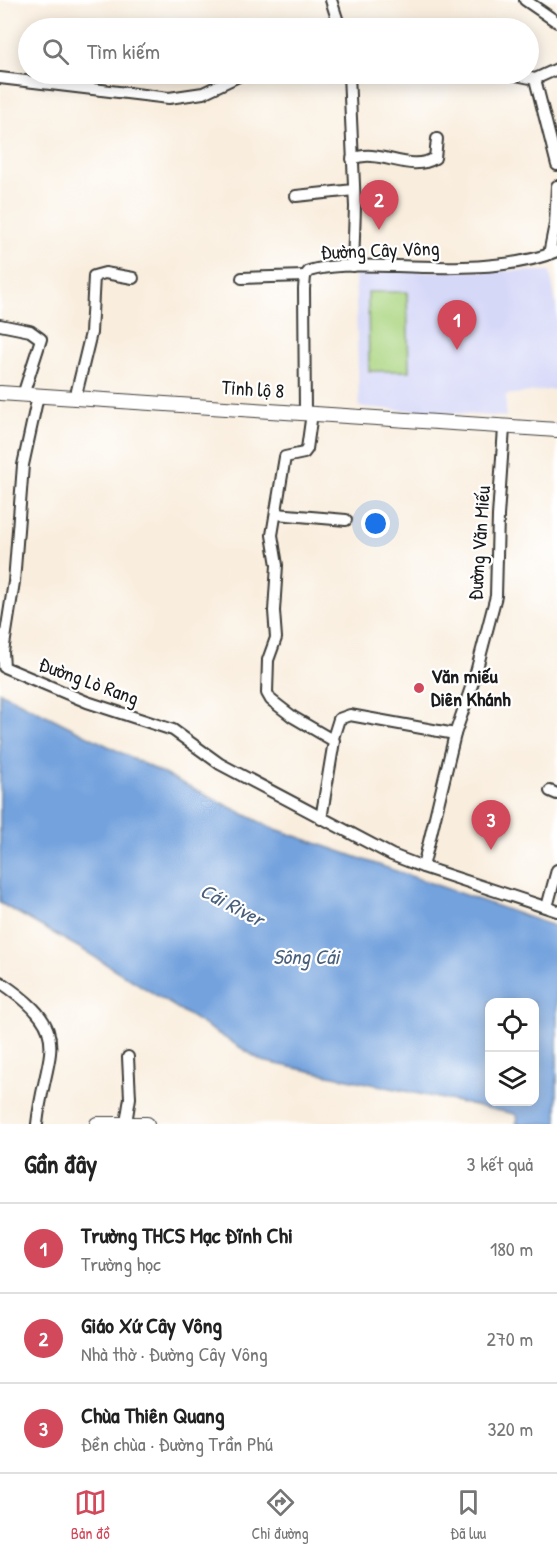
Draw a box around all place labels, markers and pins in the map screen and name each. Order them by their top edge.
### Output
pin: 2 [360,180,398,230]
pin: 1 [438,300,476,350]
place label: Văn miếu Diên Khánh [431,662,511,712]
marker: Văn miếu Diên Khánh [412,681,426,695]
pin: 3 [472,800,510,850]

